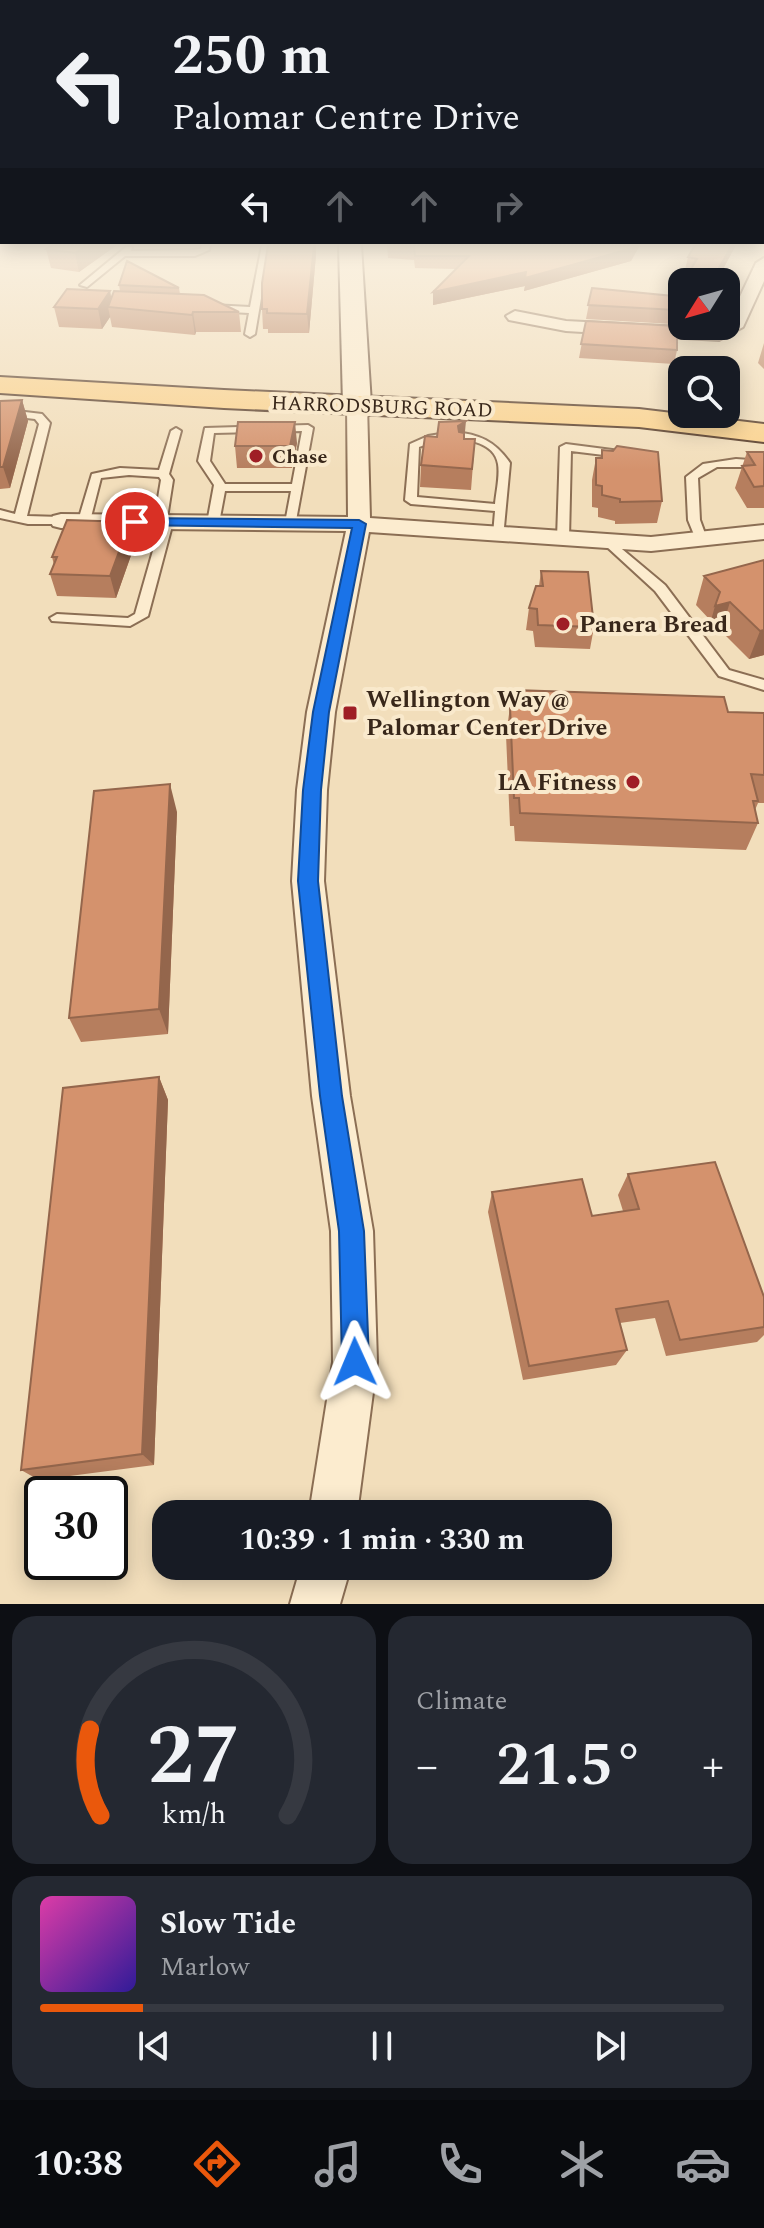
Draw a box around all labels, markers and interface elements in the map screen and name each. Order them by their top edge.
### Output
text: 250 m [172,14,331,99]
icon: left [40,32,144,136]
text: Palomar Centre Drive [172,91,520,146]
icon: left [234,184,278,228]
icon: ahead [318,184,362,228]
icon: ahead [402,184,446,228]
icon: right [486,184,530,228]
north arrow [668,268,740,340]
map controls [668,268,740,428]
button: search [668,356,740,428]
street label: HARRODSBURG ROAD [271,388,493,426]
place label: Chase [272,442,328,472]
marker: Chase [247,447,265,465]
pin [101,488,169,556]
icon: arrive [113,500,157,544]
place label: Panera Bread [579,607,728,643]
marker: Panera Bread [554,615,572,633]
place label: Wellington Way @ Palomar Center Drive [366,682,607,746]
marker: Wellington Way @ Palomar Center Drive [341,704,359,722]
place label: LA Fitness [497,765,617,801]
marker: LA Fitness [624,773,642,791]
position arrow [313,1320,397,1404]
speed limit sign: 30 [24,1476,128,1580]
text: 10:39 · 1 min · 330 m [239,1517,525,1563]
text: Climate [416,1681,507,1721]
text: 27 [147,1694,241,1821]
text: 21.5° [496,1720,644,1812]
text: − [416,1733,438,1800]
text: + [702,1733,724,1800]
text: km/h [162,1793,226,1836]
text: Slow Tide [160,1901,296,1947]
text: Marlow [160,1947,249,1987]
icon: previous [132,2024,176,2068]
icon: pause [360,2024,404,2068]
icon: next [588,2024,632,2068]
icon: directions [189,2136,245,2192]
icon: music [310,2136,366,2192]
icon: phone [432,2136,488,2192]
icon: climate [554,2136,610,2192]
icon: car [675,2136,731,2192]
text: 10:38 [33,2137,123,2192]

